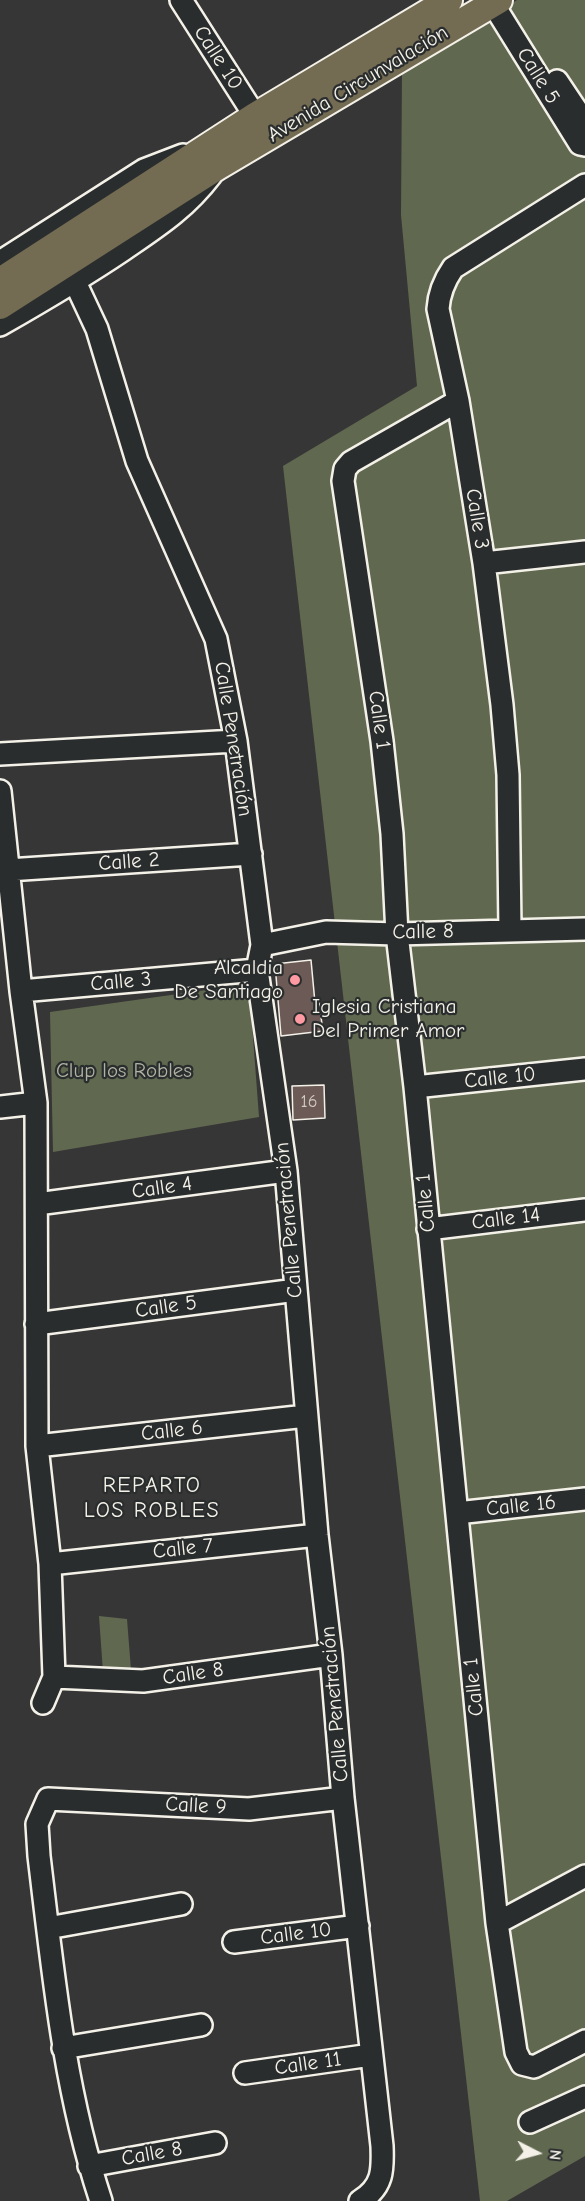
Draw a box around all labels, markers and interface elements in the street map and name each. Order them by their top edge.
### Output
street label: Avenida Circunvalación [263,20,453,148]
street label: Calle 10 [188,21,248,95]
street label: Calle 5 [511,43,565,109]
street label: Calle 3 [460,487,494,551]
street label: Calle Penetración [208,660,258,818]
street label: Calle 1 [362,689,396,751]
street label: Calle 2 [97,847,161,877]
street label: Calle 8 [392,919,454,945]
place label: Alcaldia De Santiago [174,955,283,1005]
street label: Calle 3 [89,967,153,997]
marker: Alcaldia De Santiago [288,973,302,987]
place label: Iglesia Cristiana Del Primer Amor [312,994,464,1044]
marker: Iglesia Cristiana Del Primer Amor [293,1012,307,1026]
park label: Clup los Robles [56,1058,192,1084]
street label: Calle 10 [463,1062,537,1094]
house number: 16 [301,1091,317,1113]
street label: Calle Penetración [270,1141,308,1299]
street label: Calle 4 [130,1171,194,1205]
street label: Calle 1 [411,1173,441,1233]
street label: Calle 14 [470,1202,542,1236]
street label: Calle 5 [134,1290,198,1324]
street label: Calle 6 [140,1415,204,1447]
district label: REPARTO LOS ROBLES [84,1473,220,1524]
street label: Calle 16 [485,1490,557,1522]
street label: Calle 7 [152,1533,214,1565]
street label: Calle Penetración [316,1625,354,1783]
street label: Calle 1 [458,1656,490,1718]
street label: Calle 8 [161,1657,225,1691]
street label: Calle 9 [165,1792,227,1820]
street label: Calle 10 [259,1917,333,1951]
street label: Calle 11 [273,2047,343,2081]
north arrow [507,2123,567,2183]
street label: Calle 8 [120,2136,184,2172]
text: N [545,2149,564,2161]

